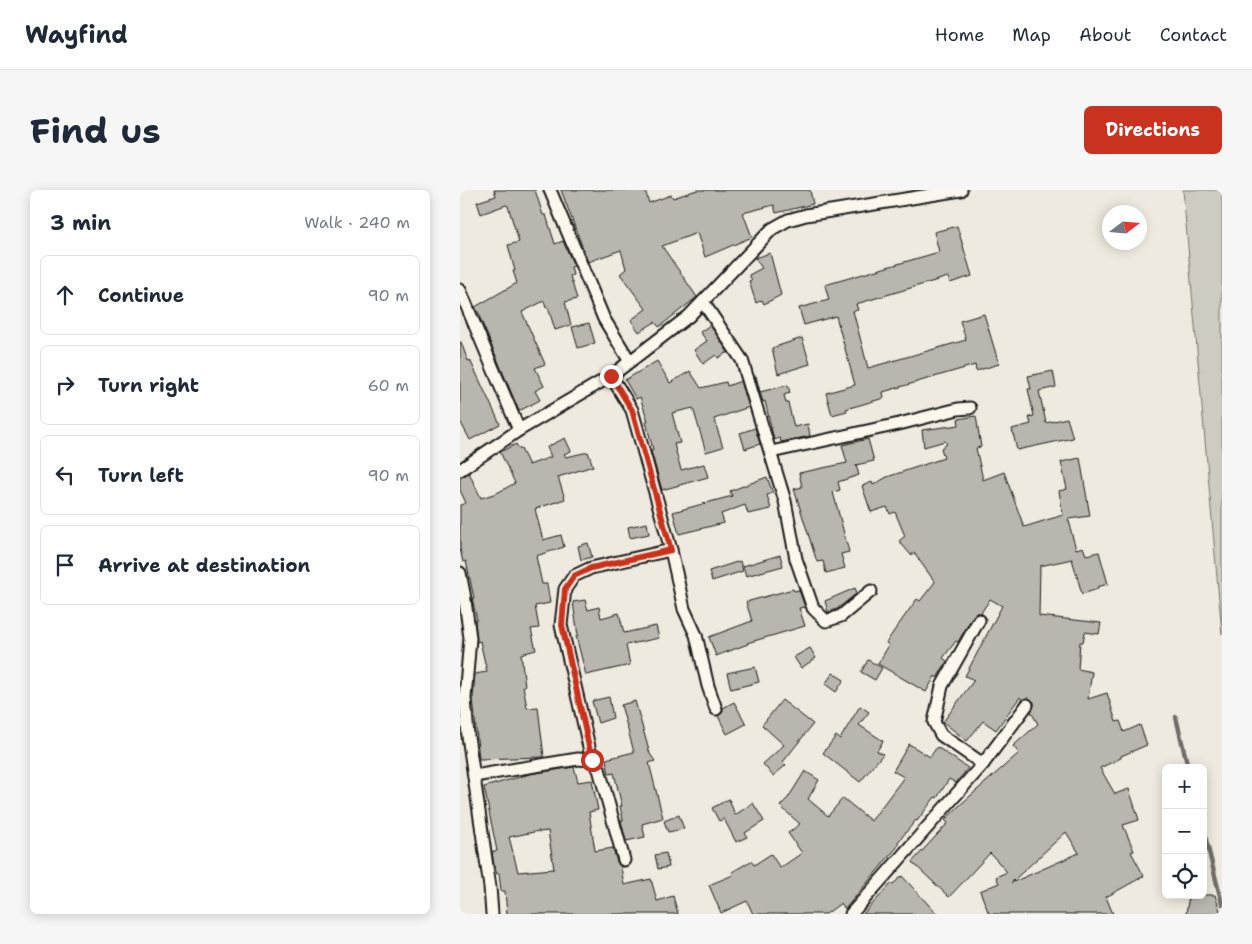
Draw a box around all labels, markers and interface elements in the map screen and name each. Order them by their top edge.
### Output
text: Wayfind [25,19,128,51]
text: Home [935,23,984,47]
text: Map [1012,23,1051,47]
text: About [1079,23,1132,47]
text: Contact [1160,23,1227,47]
button: Directions [1084,106,1222,154]
text: Find us [30,107,161,154]
north arrow [1102,205,1147,250]
text: 3 min [50,209,111,237]
text: Walk · 240 m [304,212,410,233]
icon: ahead [51,281,79,309]
text: Continue [98,283,184,308]
text: 90 m [368,285,409,306]
route end [600,365,623,388]
icon: right [51,371,79,399]
text: Turn right [98,373,199,398]
text: 60 m [368,375,409,396]
icon: left [51,461,79,489]
text: Turn left [98,463,184,488]
text: 90 m [368,465,409,486]
icon: arrive [51,551,79,579]
text: Arrive at destination [98,553,310,578]
route start [581,749,604,772]
map controls [1162,764,1207,899]
button: + [1162,764,1207,809]
button: − [1162,809,1207,854]
button: locate [1162,854,1207,899]

